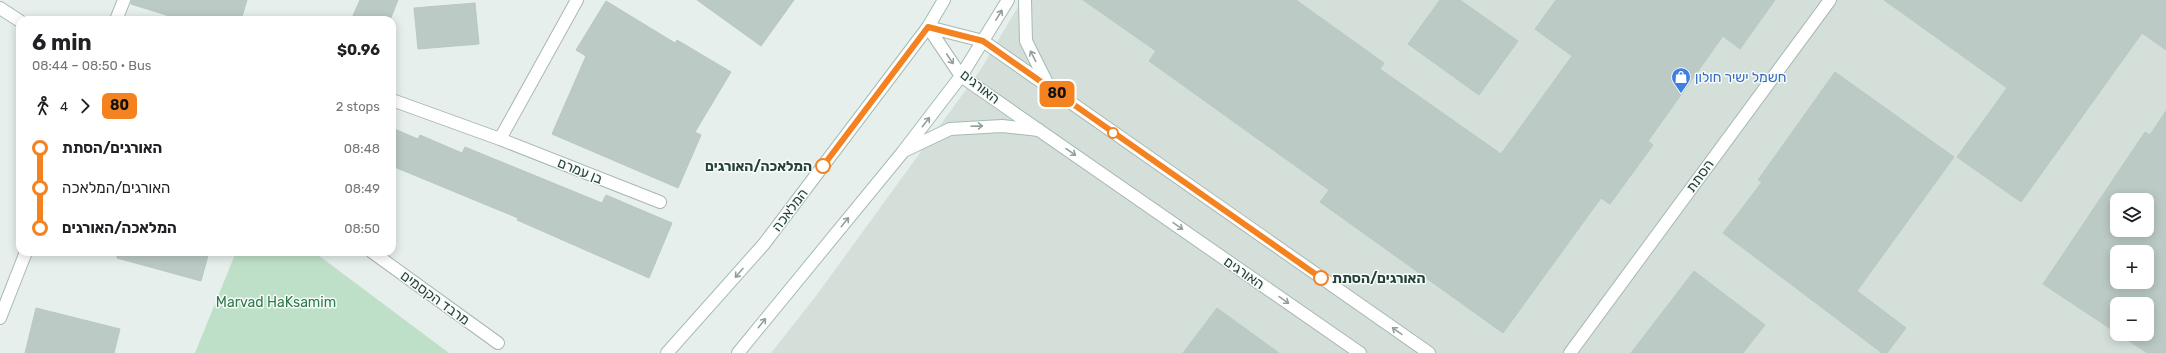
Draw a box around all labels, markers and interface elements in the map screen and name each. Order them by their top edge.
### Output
one-way arrow [995,10,1003,21]
text: 6 min [32,29,92,56]
text: $0.96 [337,41,380,59]
one-way arrow [1029,50,1037,62]
one-way arrow [946,53,954,64]
text: 08:44 – 08:50 · Bus [32,58,151,73]
street label: האורגים [957,66,1003,108]
shop icon: חשמל ישיר חולון [1670,66,1692,94]
place label: חשמל ישיר חולון [1695,69,1786,86]
line badge: 80 [1039,81,1075,107]
text: 80 [1048,85,1067,102]
icon: walk [32,95,54,117]
icon: forward [74,95,96,117]
text: 80 [110,97,129,114]
text: 4 [60,99,68,114]
text: 2 stops [336,99,380,114]
one-way arrow [921,116,930,127]
one-way arrow [970,123,983,130]
unlabelled marker [1107,127,1119,139]
text: האורגים/הסתת [62,139,162,157]
text: 08:48 [344,141,380,156]
one-way arrow [1065,148,1076,156]
street label: בן עמרם [555,154,605,188]
street label: הסתת [1683,156,1717,196]
place label: המלאכה/האורגים [705,158,812,175]
marker: המלאכה/האורגים [815,158,831,174]
text: האורגים/המלאכה [62,179,170,197]
text: 08:49 [344,181,380,196]
street label: המלאכה [768,185,812,235]
map controls [2110,193,2154,341]
button: layers [2110,193,2154,237]
one-way arrow [840,217,849,228]
text: המלאכה/האורגים [62,219,177,237]
text: 08:50 [344,221,380,236]
one-way arrow [1172,222,1183,230]
button: + [2110,245,2154,289]
street label: האורגים [1221,253,1267,293]
street label: מרבד הקסמים [397,267,473,329]
one-way arrow [734,268,743,279]
marker: האורגים/הסתת [1313,270,1329,286]
place label: האורגים/הסתת [1332,270,1426,287]
park label: Marvad HaKsamim [216,294,336,311]
one-way arrow [1279,296,1290,304]
button: − [2110,297,2154,341]
one-way arrow [758,317,767,328]
one-way arrow [1391,327,1402,335]

